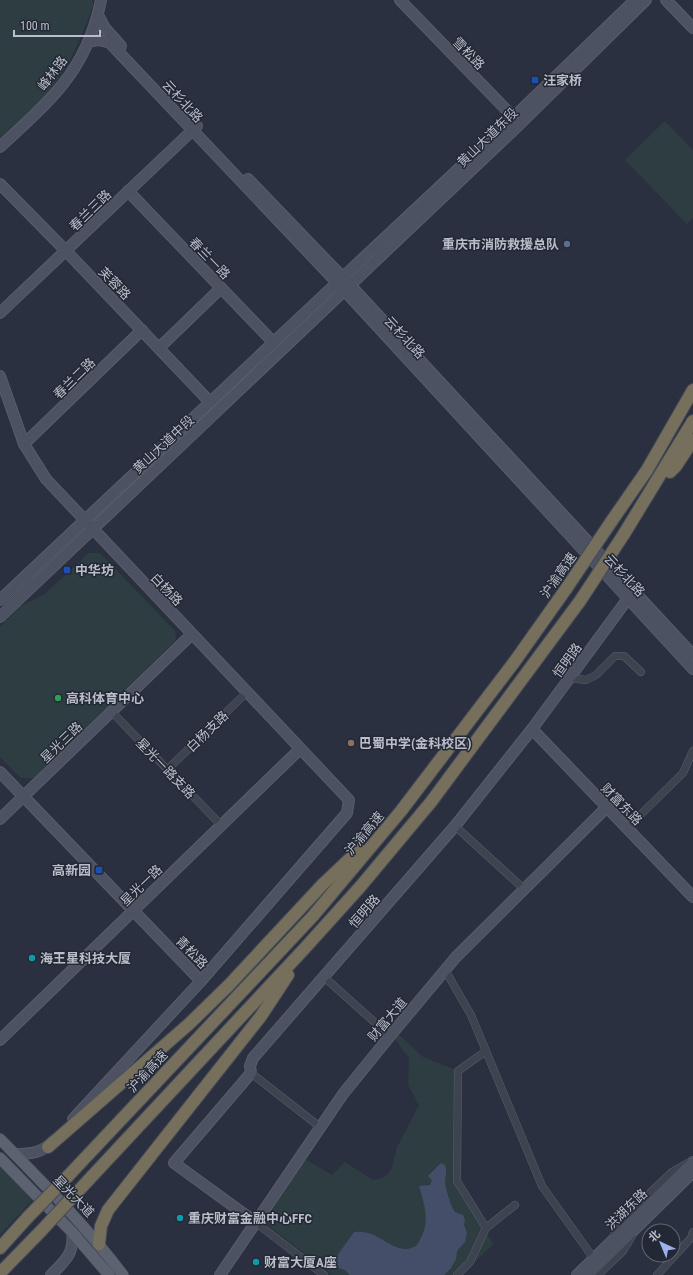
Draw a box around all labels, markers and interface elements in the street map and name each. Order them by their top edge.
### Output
scale bar [14,12,100,38]
text: 100 m [20,19,50,33]
street label: 雪松路 [450,34,488,73]
street label: 峰林路 [35,53,70,93]
place label: 汪家桥 [543,73,582,88]
marker: 汪家桥 [530,75,540,85]
street label: 云杉北路 [159,77,206,125]
street label: 黄山大道东段 [454,105,521,170]
street label: 春兰三路 [66,187,114,234]
street label: 春兰一路 [186,234,233,282]
place label: 重庆市消防救援总队 [442,237,559,252]
marker: 重庆市消防救援总队 [562,239,572,249]
street label: 芙蓉路 [96,264,134,303]
street label: 云杉北路 [381,313,428,361]
street label: 春兰二路 [50,355,98,402]
street label: 黄山大道中段 [130,412,197,476]
street label: 沪渝高速 [537,550,579,601]
street label: 云杉北路 [601,551,648,599]
place label: 中华坊 [75,563,114,578]
marker: 中华坊 [62,565,72,575]
street label: 白杨路 [148,570,186,609]
street label: 恒明路 [550,640,585,680]
place label: 高科体育中心 [66,691,144,706]
marker: 高科体育中心 [53,693,63,703]
street label: 白杨支路 [183,708,231,755]
street label: 星光三路 [37,719,85,766]
street label: 星光一路支路 [133,735,198,802]
place label: 巴蜀中学(金科校区) [359,736,471,751]
marker: 巴蜀中学(金科校区) [346,738,356,748]
street label: 财富东路 [598,780,645,828]
street label: 沪渝高速 [342,809,387,858]
street label: 星光一路 [117,862,165,909]
place label: 高新园 [52,863,91,878]
marker: 高新园 [94,865,104,875]
street label: 恒明路 [346,892,383,931]
street label: 青松路 [173,933,211,972]
place label: 海王星科技大厦 [40,951,131,966]
marker: 海王星科技大厦 [27,953,37,963]
street label: 财富大道 [365,995,410,1044]
street label: 沪渝高速 [124,1047,171,1095]
street label: 星光大道 [50,1172,97,1220]
street label: 洪湖东路 [602,1186,650,1233]
place label: 重庆财富金融中心FFC [188,1211,312,1226]
marker: 重庆财富金融中心FFC [175,1213,185,1223]
north arrow [641,1223,681,1263]
text: 北 [646,1228,663,1245]
place label: 财富大厦A座 [264,1255,337,1270]
marker: 财富大厦A座 [251,1257,261,1267]

